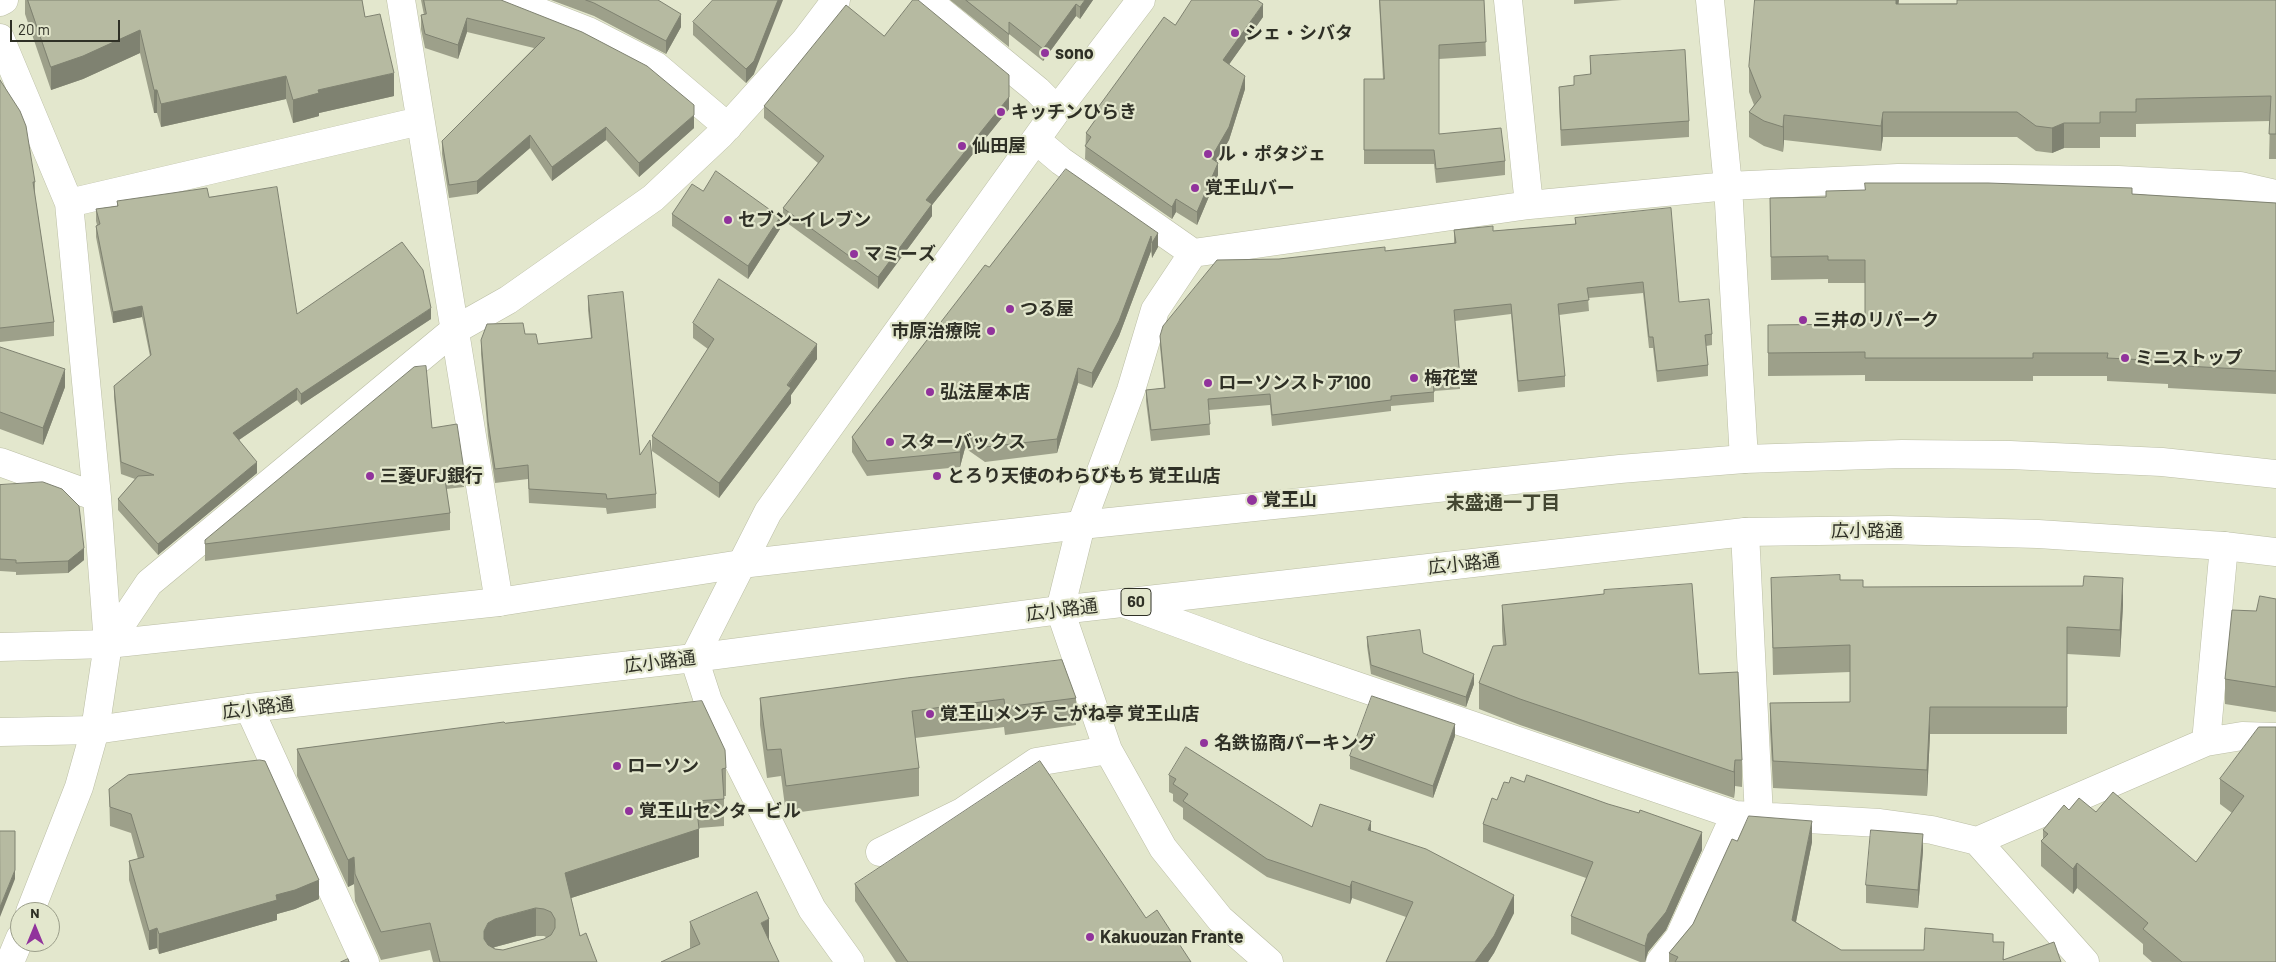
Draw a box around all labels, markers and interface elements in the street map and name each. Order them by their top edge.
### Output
scale bar [12,10,122,42]
text: 20 m [18,20,50,38]
place label: シェ・シバタ [1245,22,1353,44]
marker: シェ・シバタ [1229,27,1241,39]
place label: sono [1055,42,1094,64]
marker: sono [1039,47,1051,59]
place label: キッチンひらき [1011,101,1137,123]
marker: キッチンひらき [995,106,1007,118]
place label: 仙田屋 [972,135,1026,157]
marker: 仙田屋 [956,140,968,152]
place label: ル・ポタジェ [1218,143,1326,165]
marker: ル・ポタジェ [1202,148,1214,160]
place label: 覚王山バー [1205,177,1295,199]
marker: 覚王山バー [1189,182,1201,194]
place label: セブン-イレブン [738,209,871,231]
marker: セブン-イレブン [722,214,734,226]
place label: マミーズ [864,243,936,265]
marker: マミーズ [848,248,860,260]
place label: つる屋 [1020,298,1074,320]
marker: つる屋 [1004,303,1016,315]
place label: 三井のリパーク [1813,309,1939,331]
marker: 三井のリパーク [1797,314,1809,326]
place label: 市原治療院 [891,320,981,342]
marker: 市原治療院 [985,325,997,337]
place label: ミニストップ [2135,347,2243,369]
marker: ミニストップ [2119,352,2131,364]
place label: 梅花堂 [1424,367,1478,389]
place label: ローソンストア100 [1218,372,1371,394]
marker: 梅花堂 [1408,372,1420,384]
marker: ローソンストア100 [1202,377,1214,389]
place label: 弘法屋本店 [940,381,1030,403]
marker: 弘法屋本店 [924,386,936,398]
place label: スターバックス [900,431,1026,453]
marker: スターバックス [884,436,896,448]
place label: 三菱UFJ銀行 [380,465,483,487]
place label: とろり天使のわらびもち 覚王山店 [947,465,1221,487]
marker: 三菱UFJ銀行 [364,470,376,482]
marker: とろり天使のわらびもち 覚王山店 [931,470,943,482]
place label: 覚王山 [1263,489,1317,511]
district label: 末盛通一丁目 [1446,492,1560,514]
marker: 覚王山 [1245,493,1259,507]
street label: 広小路通 [1831,520,1903,542]
street label: 広小路通 [1427,549,1501,579]
road number: 60 [1121,588,1151,616]
street label: 広小路通 [1025,595,1099,625]
street label: 広小路通 [623,647,697,677]
street label: 広小路通 [221,693,295,723]
place label: 覚王山メンチ こがね亭 覚王山店 [940,703,1199,725]
marker: 覚王山メンチ こがね亭 覚王山店 [924,708,936,720]
place label: 名鉄協商パーキング [1214,732,1376,754]
marker: 名鉄協商パーキング [1198,737,1210,749]
place label: ローソン [627,755,699,777]
marker: ローソン [611,760,623,772]
place label: 覚王山センタービル [639,800,801,822]
marker: 覚王山センタービル [623,805,635,817]
north arrow [10,902,60,952]
text: N [30,904,40,921]
place label: Kakuouzan Frante [1100,926,1243,948]
marker: Kakuouzan Frante [1084,931,1096,943]

